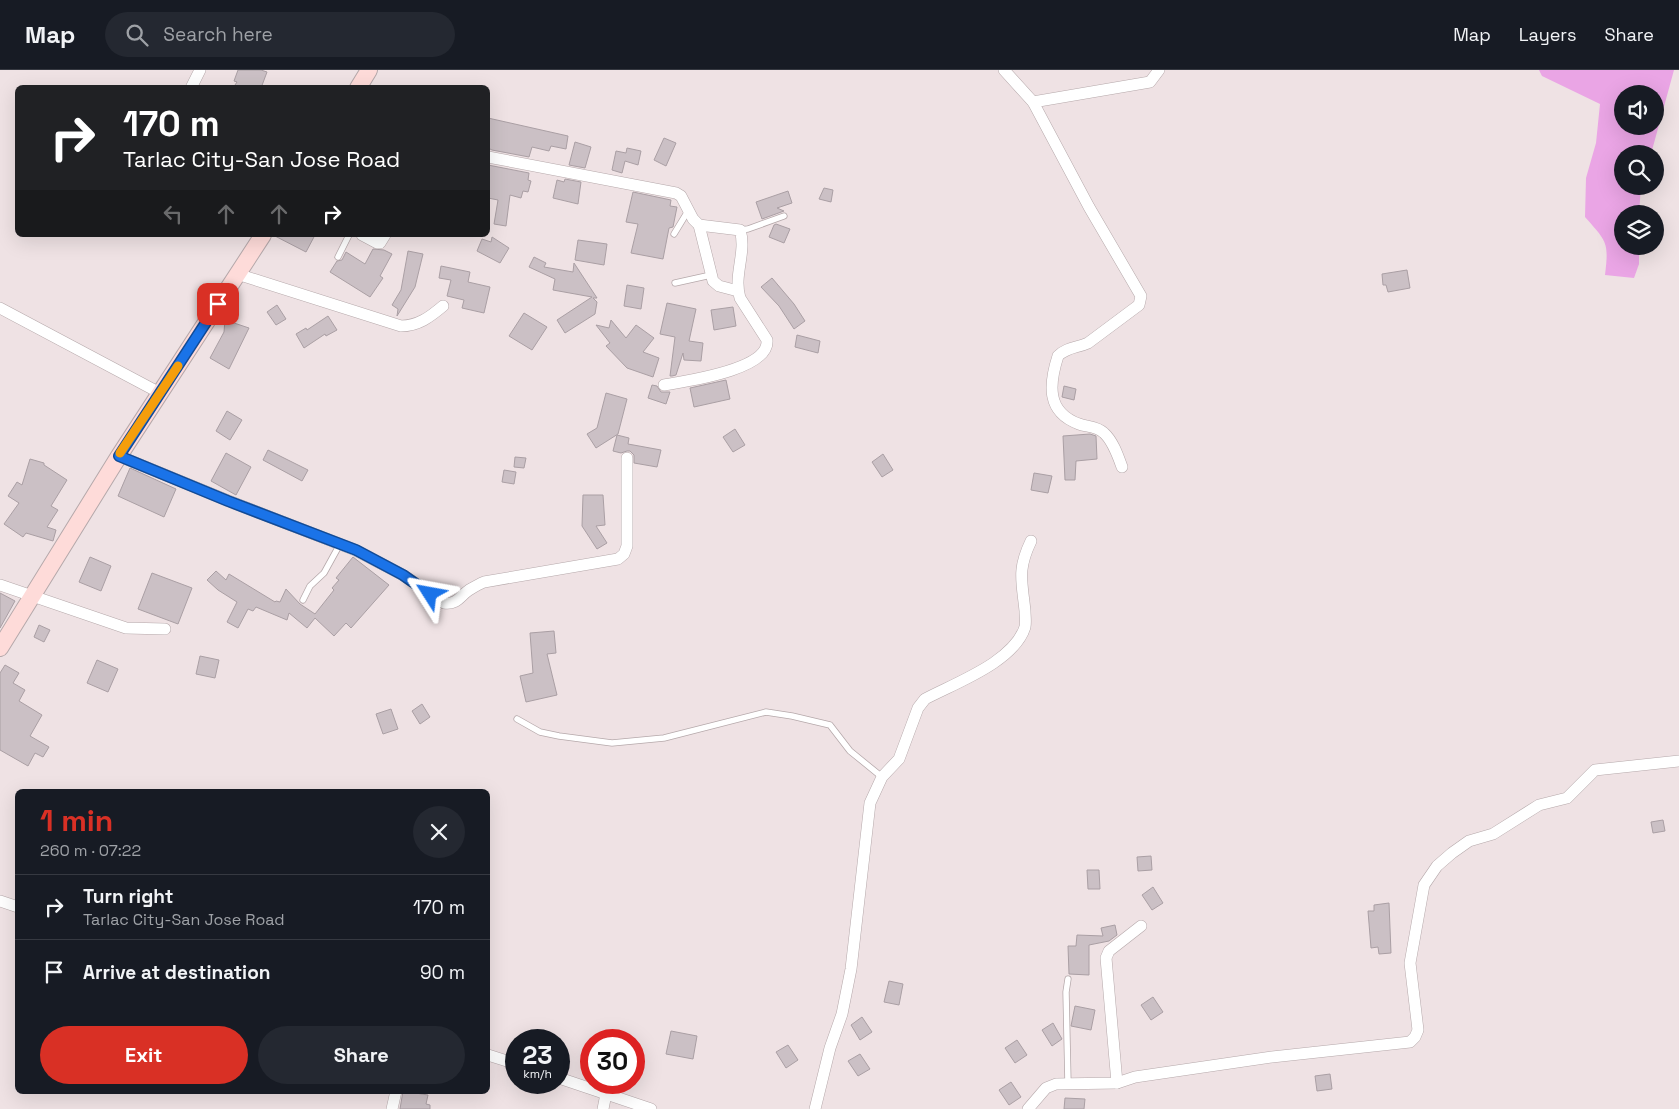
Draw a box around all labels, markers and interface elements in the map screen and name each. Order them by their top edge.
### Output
search box [105,12,455,57]
text: Map [25,19,75,50]
icon: search [123,21,151,49]
text: Search here [163,22,273,47]
text: Map [1453,23,1491,46]
text: Layers [1519,23,1576,46]
text: Share [1604,23,1654,46]
map controls [1614,85,1664,255]
button: sound [1614,85,1664,135]
text: 170 m [123,102,220,146]
icon: right [40,105,105,170]
text: Tarlac City-San Jose Road [123,145,400,173]
button: search [1614,145,1664,195]
icon: left [159,200,187,228]
icon: ahead [212,200,240,228]
icon: ahead [265,200,293,228]
icon: right [318,200,346,228]
button: layers [1614,205,1664,255]
pin [197,283,239,325]
icon: arrive [204,290,232,318]
position arrow [403,567,455,619]
text: 1 min [40,801,113,840]
button: close [413,806,465,858]
text: 260 m · 07:22 [40,840,141,861]
text: Turn right [83,884,173,909]
icon: right [40,893,68,921]
text: 170 m [413,895,465,920]
text: Tarlac City-San Jose Road [83,909,285,930]
icon: arrive [40,958,68,986]
text: Arrive at destination [83,960,271,985]
text: 90 m [420,960,465,985]
button: Exit [40,1026,248,1084]
button: Share [258,1026,465,1084]
speed limit sign: 30 [580,1029,645,1094]
text: 23 [522,1039,553,1071]
text: km/h [523,1066,552,1082]

